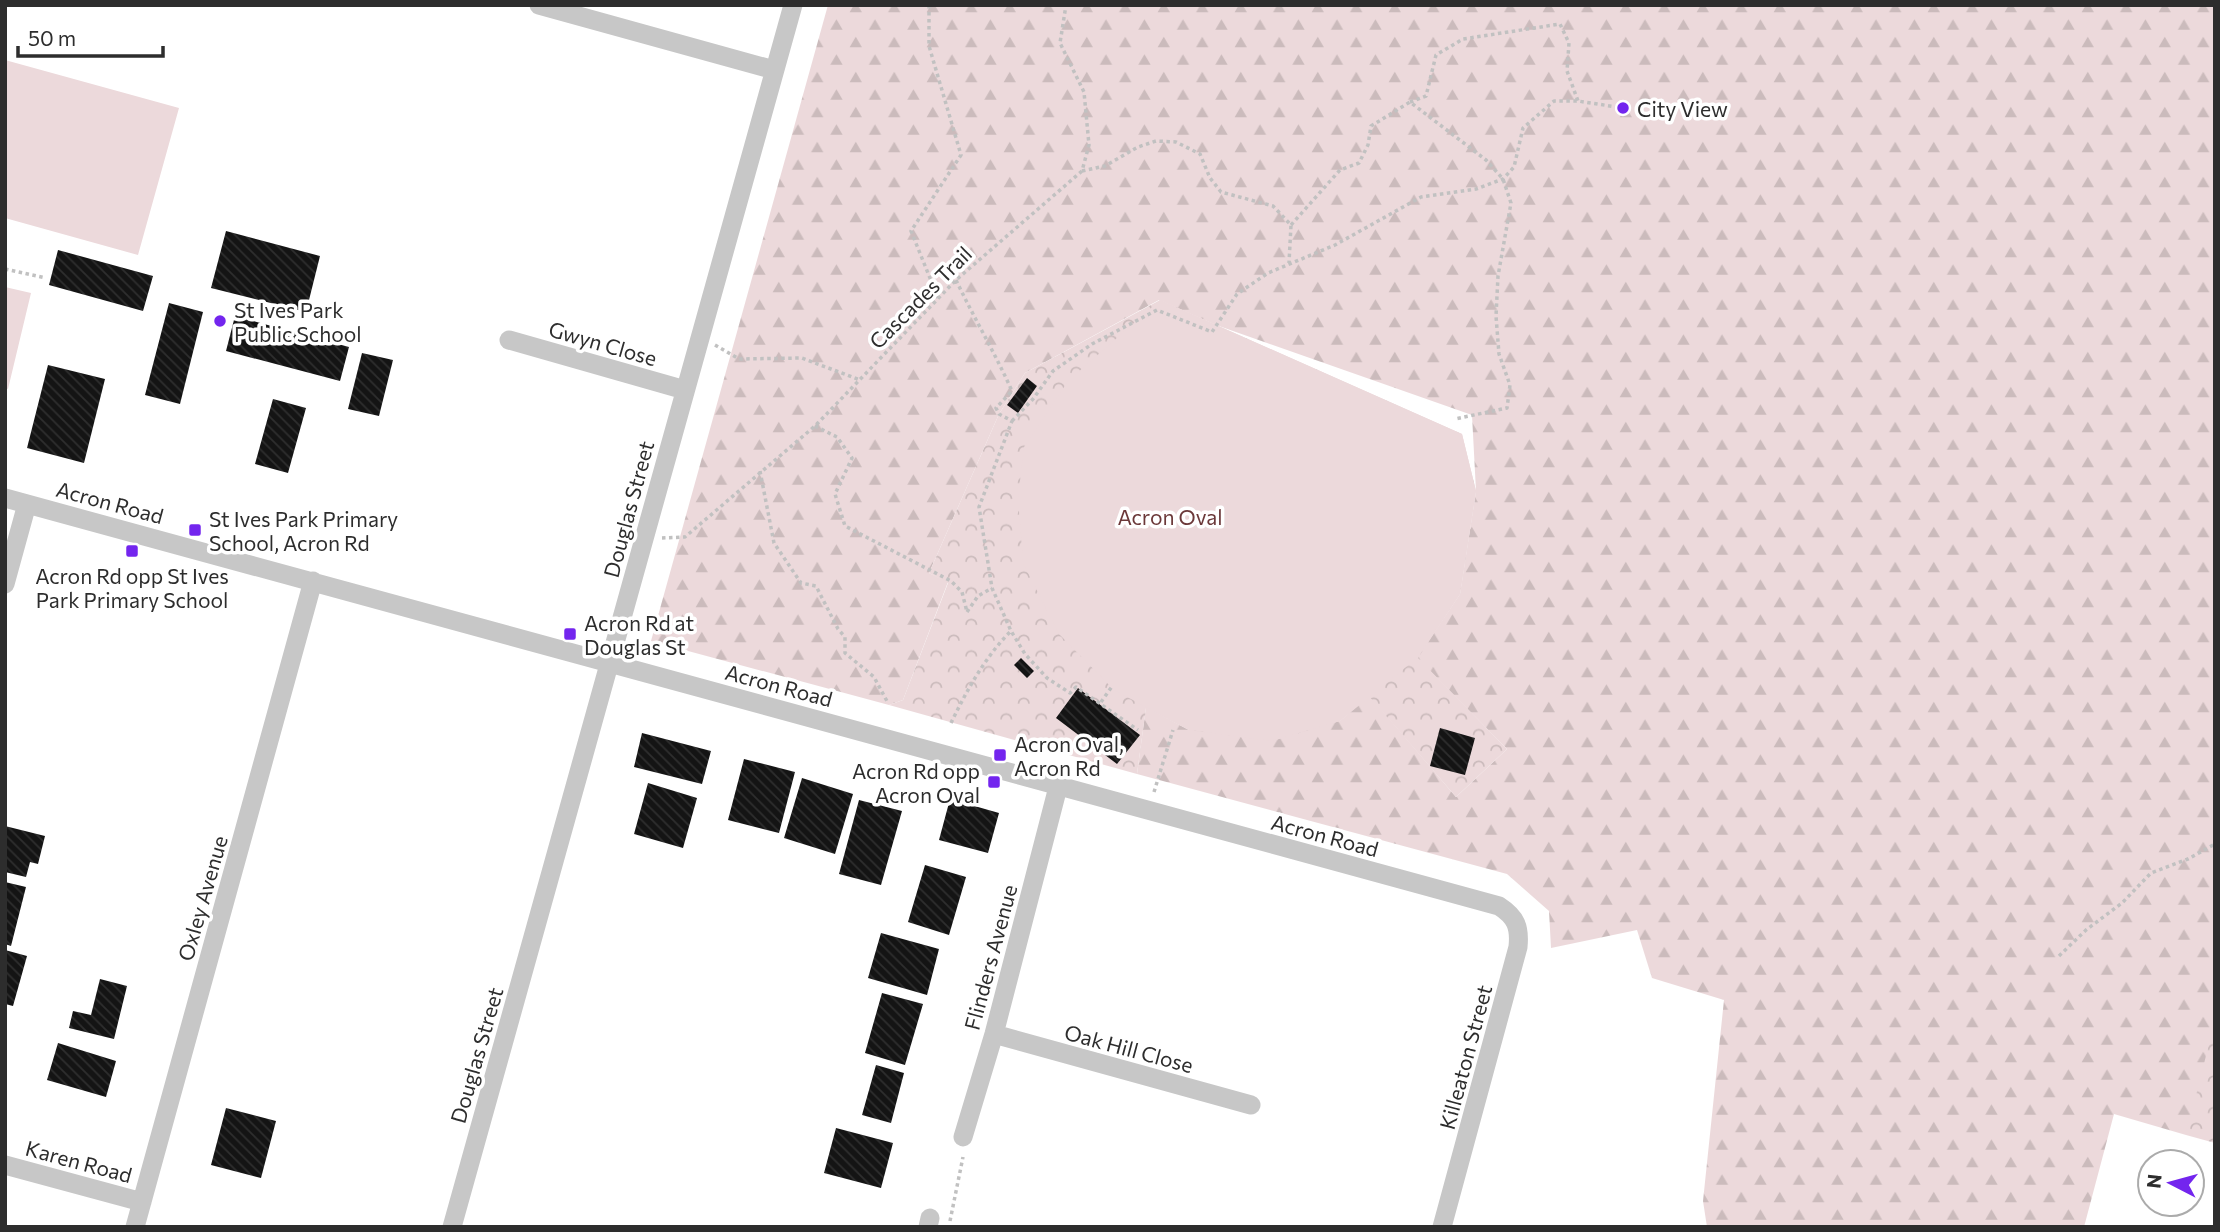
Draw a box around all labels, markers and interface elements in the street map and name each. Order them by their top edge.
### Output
scale bar [18,14,163,58]
text: 50 m [28,25,76,50]
place label: City View [1637,96,1728,121]
marker: City View [1615,100,1631,116]
street label: Cascades Trail [864,241,976,353]
place label: St Ives Park Public School [234,297,362,346]
marker: St Ives Park Public School [212,313,228,329]
street label: Gwyn Close [546,316,660,370]
street label: Douglas Street [598,438,658,580]
street label: Acron Road [54,476,166,528]
park label: Acron Oval [1117,504,1223,529]
place label: St Ives Park Primary School, Acron Rd [209,506,398,555]
marker: St Ives Park Primary School, Acron Rd [187,522,203,538]
marker: Acron Rd opp St Ives Park Primary School [124,543,140,559]
place label: Acron Rd opp St Ives Park Primary School [35,563,229,612]
place label: Acron Rd at Douglas St [584,610,694,659]
marker: Acron Rd at Douglas St [562,626,578,642]
street label: Acron Road [723,659,835,711]
place label: Acron Oval, Acron Rd [1014,731,1124,780]
marker: Acron Oval, Acron Rd [992,747,1008,763]
place label: Acron Rd opp Acron Oval [852,758,980,807]
marker: Acron Rd opp Acron Oval [986,774,1002,790]
street label: Acron Road [1269,809,1381,861]
street label: Oxley Avenue [172,832,232,964]
street label: Flinders Avenue [959,882,1021,1032]
street label: Killeaton Street [1434,982,1496,1132]
street label: Douglas Street [445,984,507,1126]
street label: Oak Hill Close [1062,1019,1196,1077]
street label: Karen Road [23,1135,135,1187]
north arrow [2136,1148,2206,1218]
text: N [2141,1173,2166,1189]

